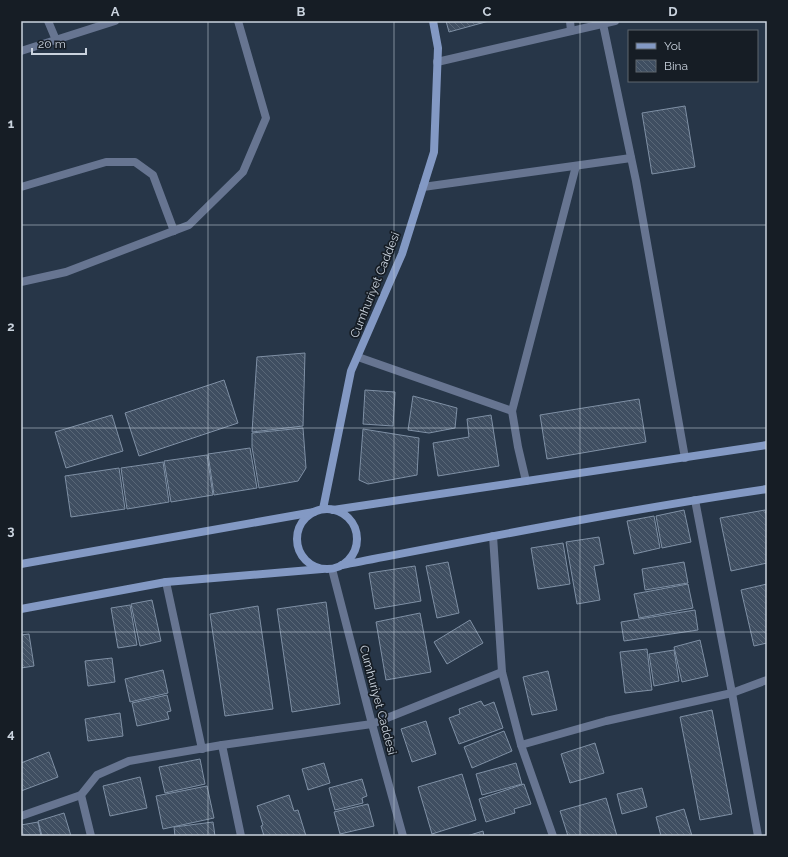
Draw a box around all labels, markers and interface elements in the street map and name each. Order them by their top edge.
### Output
text: A [111,4,120,19]
text: B [297,4,306,19]
text: C [483,4,492,19]
text: D [668,4,678,19]
scale bar [32,30,86,56]
legend [628,30,758,82]
text: 20 m [38,37,66,51]
text: Yol [664,39,682,53]
text: Bina [664,59,688,73]
text: 1 [8,116,15,131]
street label: Cumhuriyet Caddesi [347,230,403,340]
text: 2 [7,319,15,334]
text: 3 [7,523,15,538]
street label: Cumhuriyet Caddesi [357,644,399,756]
text: 4 [7,726,15,741]

